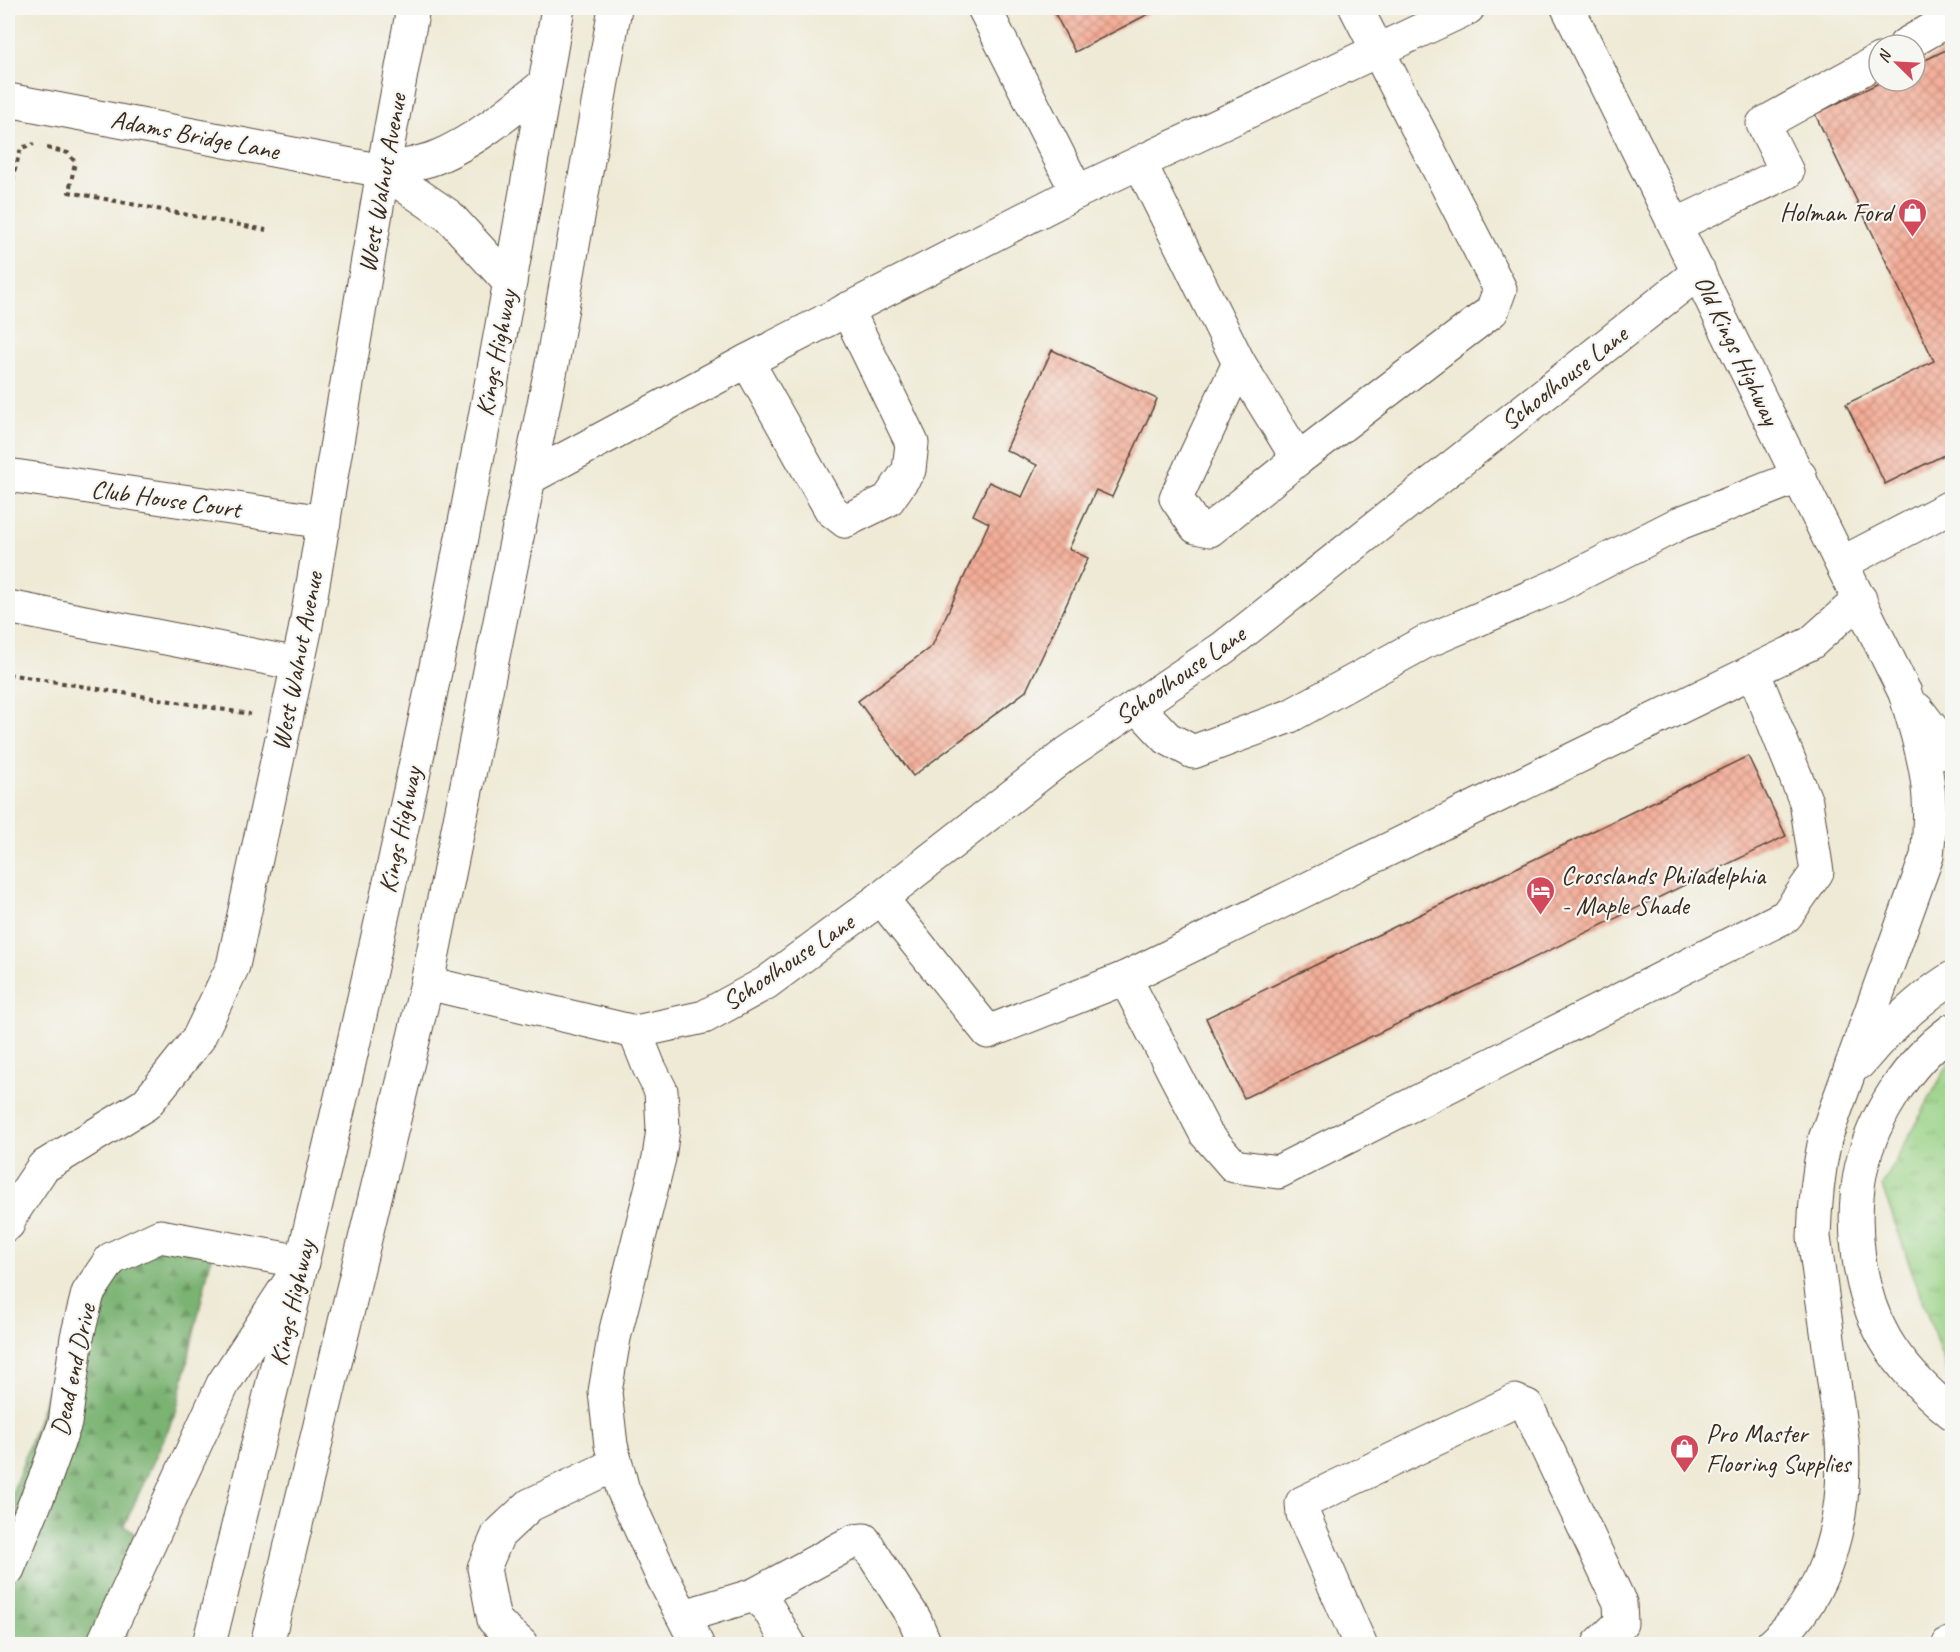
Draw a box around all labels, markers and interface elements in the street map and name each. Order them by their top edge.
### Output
north arrow [1867,33,1927,93]
text: N [1873,46,1897,66]
street label: West Walnut Avenue [350,90,414,275]
street label: Adams Bridge Lane [108,103,283,168]
place label: Holman Ford [1780,196,1896,229]
shop icon: Holman Ford [1897,196,1929,238]
street label: Old Kings Highway [1687,270,1788,432]
street label: Kings Highway [468,285,525,419]
street label: Schoolhouse Lane [1494,317,1636,438]
street label: Club House Court [89,472,245,526]
street label: West Walnut Avenue [264,568,331,753]
street label: Schoolhouse Lane [1108,616,1254,732]
street label: Kings Highway [371,762,430,896]
place label: Crosslands Philadelphia - Maple Shade [1561,859,1767,922]
hotel icon: Crosslands Philadelphia - Maple Shade [1524,874,1556,916]
street label: Schoolhouse Lane [716,904,862,1018]
street label: Kings Highway [262,1235,323,1369]
street label: Dead end Drive [43,1300,103,1439]
place label: Pro Master Flooring Supplies [1706,1417,1853,1480]
shop icon: Pro Master Flooring Supplies [1669,1432,1701,1474]

